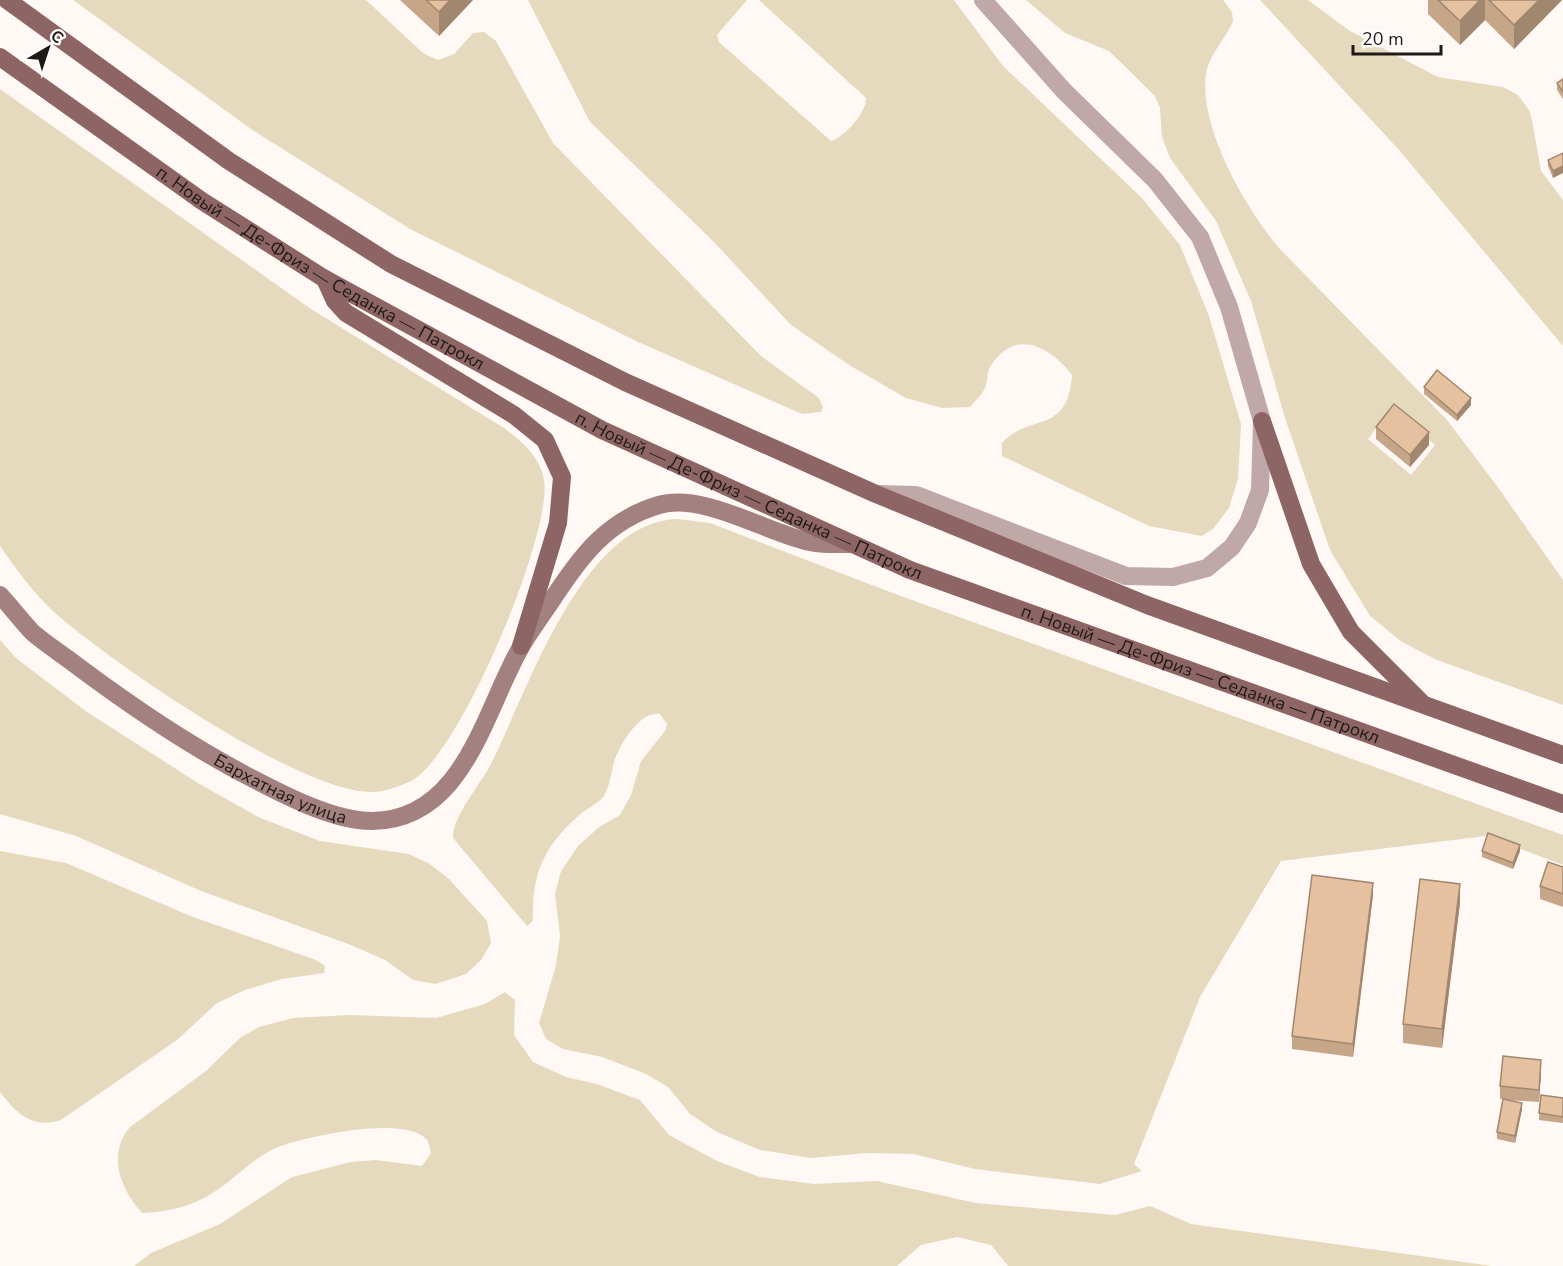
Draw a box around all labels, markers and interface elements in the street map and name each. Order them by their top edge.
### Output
north arrow [18,18,78,78]
scale bar [1353,18,1442,56]
text: С [46,25,68,49]
text: 20 m [1362,27,1404,51]
street label: п. Новый — Де-Фриз — Седанка — Патрокл [151,160,489,376]
street label: п. Новый — Де-Фриз — Седанка — Патрокл [571,406,925,585]
street label: п. Новый — Де-Фриз — Седанка — Патрокл [1018,599,1383,749]
street label: Бархатная улица [210,748,349,830]

